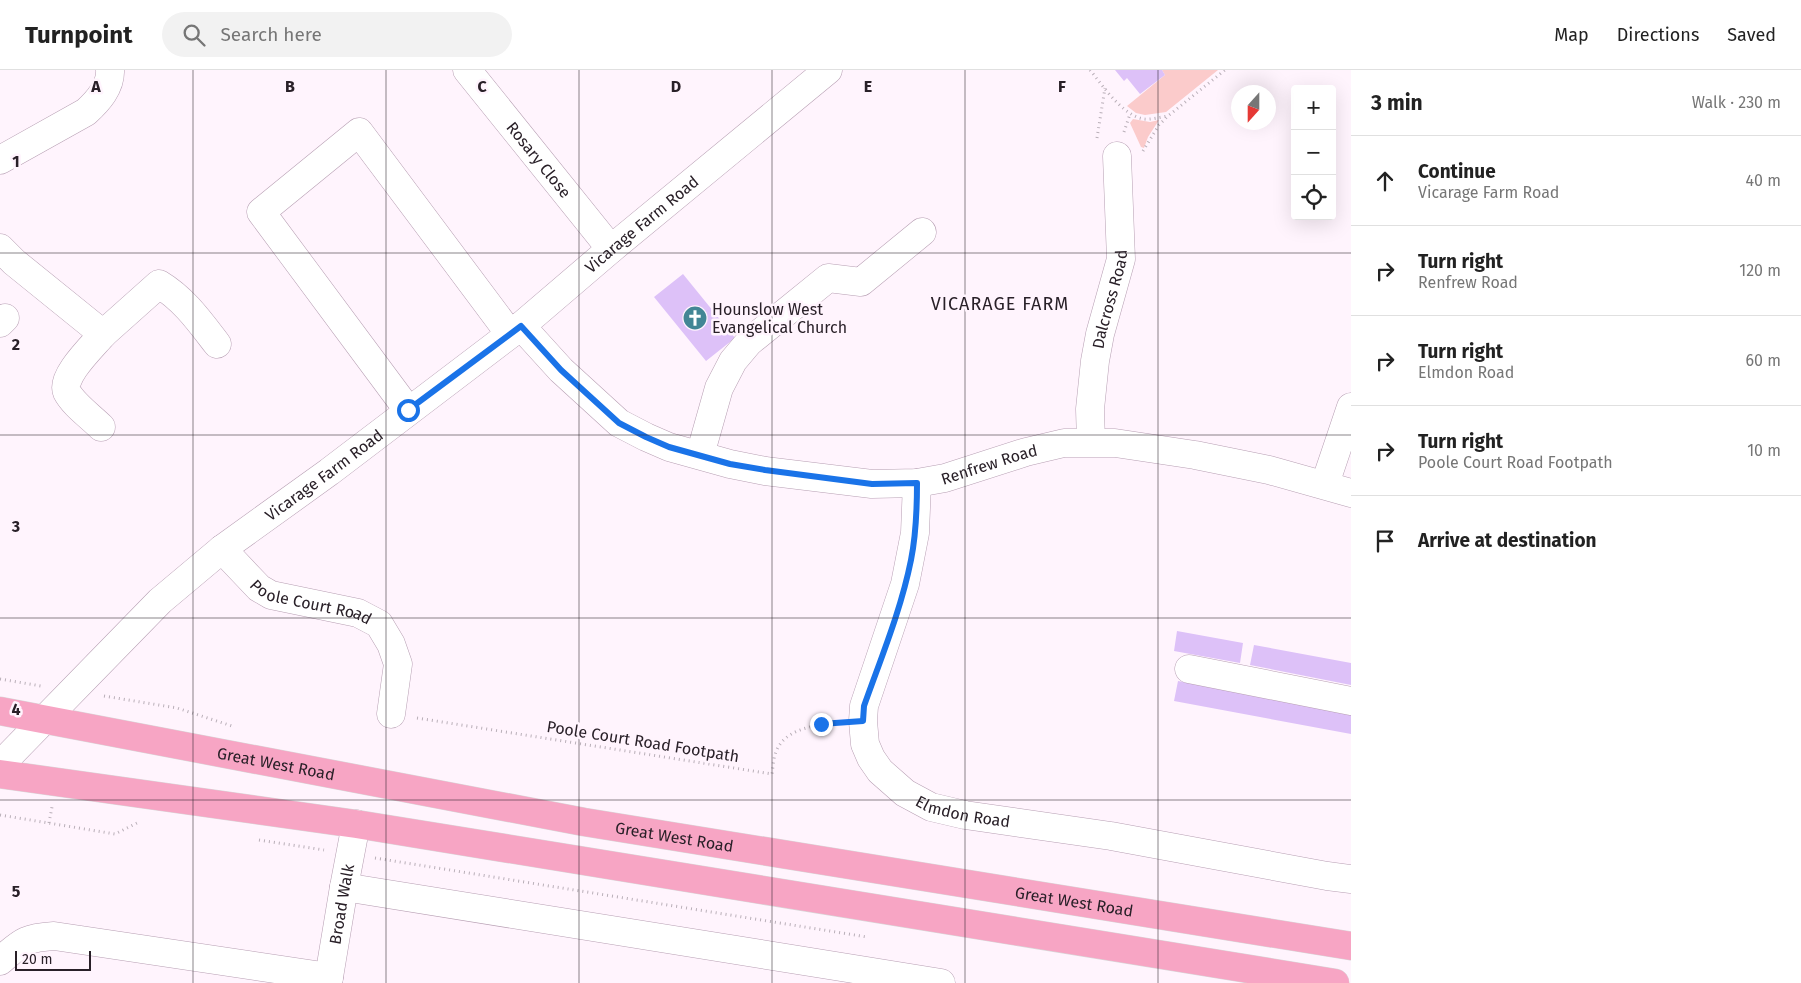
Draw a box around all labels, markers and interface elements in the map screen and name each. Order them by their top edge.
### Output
search box [162,12,512,57]
text: Turnpoint [25,21,132,49]
icon: search [180,21,208,49]
text: Search here [220,23,322,46]
text: Map [1554,24,1589,46]
text: Directions [1617,24,1699,46]
text: Saved [1727,24,1776,46]
text: A [90,77,101,96]
text: B [285,77,295,96]
text: C [477,77,487,96]
text: D [671,77,681,96]
text: E [864,77,872,96]
text: F [1058,77,1066,96]
north arrow [1231,85,1276,130]
map controls [1291,85,1336,220]
button: + [1291,85,1336,130]
text: 3 min [1371,90,1423,116]
text: Walk · 230 m [1692,93,1781,112]
street label: Rosary Close [502,118,575,202]
button: − [1291,130,1336,175]
text: 1 [12,152,20,171]
text: Continue [1418,160,1496,183]
icon: ahead [1371,167,1399,195]
text: 40 m [1746,171,1781,190]
street label: Vicarage Farm Road [581,172,702,277]
button: locate [1291,175,1336,220]
text: Vicarage Farm Road [1418,183,1559,202]
street label: Dalcross Road [1088,249,1131,350]
text: Turn right [1418,250,1503,273]
icon: right [1371,257,1399,285]
text: 120 m [1739,261,1781,280]
text: Renfrew Road [1418,273,1518,292]
district label: VICARAGE FARM [931,293,1069,315]
place label: Hounslow West Evangelical Church [712,300,847,337]
church icon: Hounslow West Evangelical Church [682,305,708,331]
text: 2 [12,335,20,354]
text: Turn right [1418,340,1503,363]
icon: right [1371,347,1399,375]
text: 60 m [1746,351,1781,370]
text: Elmdon Road [1418,363,1514,382]
route start [397,399,420,422]
street label: Vicarage Farm Road [262,426,387,525]
text: Turn right [1418,430,1503,453]
icon: right [1371,437,1399,465]
street label: Renfrew Road [939,441,1039,489]
text: 10 m [1747,441,1781,460]
text: Poole Court Road Footpath [1418,453,1613,472]
text: 3 [11,517,20,536]
icon: arrive [1371,527,1399,555]
text: Arrive at destination [1418,529,1597,552]
street label: Poole Court Road [246,576,375,628]
text: 4 [11,700,21,719]
route end [810,713,833,736]
street label: Poole Court Road Footpath [545,717,741,766]
street label: Great West Road [216,743,336,784]
street label: Elmdon Road [912,792,1011,831]
street label: Great West Road [614,818,735,856]
street label: Broad Walk [326,862,358,946]
text: 5 [12,882,21,901]
street label: Great West Road [1014,883,1135,921]
scale bar [15,948,91,971]
text: 20 m [22,951,52,968]

